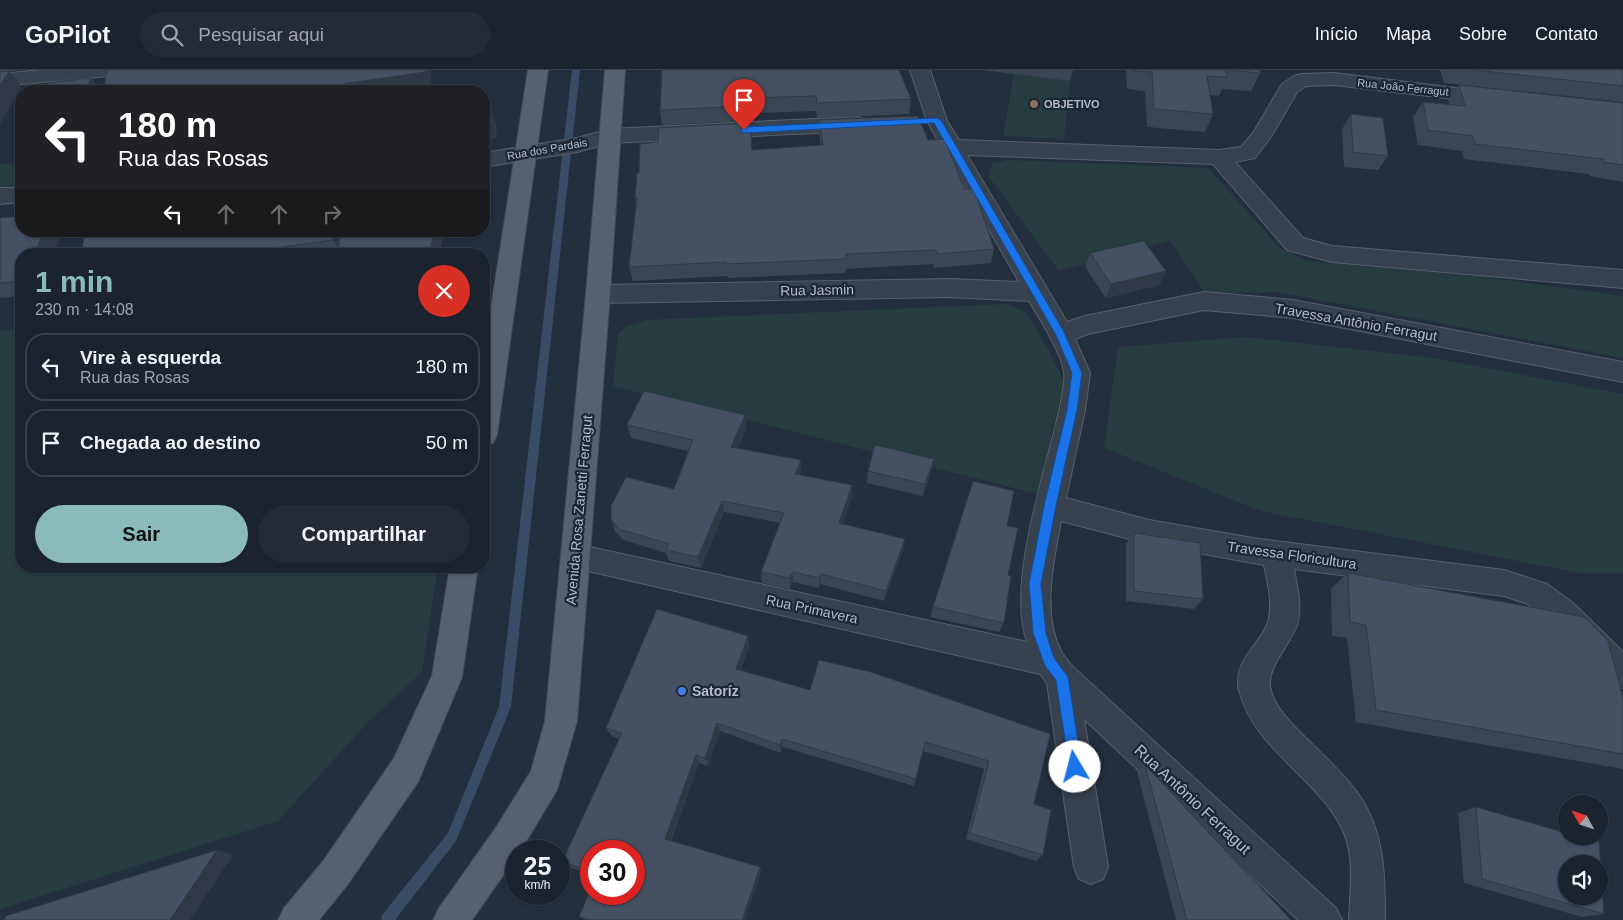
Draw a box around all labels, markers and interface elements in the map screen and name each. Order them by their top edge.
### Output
search box [140,12,490,57]
text: GoPilot [25,21,110,48]
icon: search [158,21,186,49]
text: Pesquisar aqui [198,24,324,45]
text: Início [1315,24,1358,44]
text: Mapa [1386,24,1431,44]
text: Sobre [1459,24,1507,44]
text: Contato [1535,24,1598,44]
street label: Rua João Ferragut [1357,76,1449,98]
pin [723,79,765,130]
icon: arrive [730,86,758,114]
marker: OBJETIVO [1028,98,1040,110]
place label: OBJETIVO [1044,98,1100,110]
icon: left [35,105,100,170]
text: 180 m [118,105,217,144]
street label: Rua dos Pardais [506,136,589,162]
text: Rua das Rosas [118,146,268,171]
icon: left [159,200,187,228]
icon: ahead [212,200,240,228]
icon: ahead [265,200,293,228]
icon: right [318,200,346,228]
text: 1 min [35,265,113,298]
button: close [418,265,470,317]
street label: Rua Jasmin [780,281,854,299]
street label: Travessa Antônio Ferragut [1274,300,1438,344]
text: 230 m · 14:08 [35,301,134,318]
text: Vire à esquerda [80,347,221,368]
icon: left [37,353,65,381]
text: 180 m [415,356,468,377]
text: Rua das Rosas [80,369,189,386]
street label: Avenida Rosa Zanetti Ferragut [563,414,595,606]
icon: arrive [37,429,65,457]
text: Chegada ao destino [80,432,261,453]
text: 50 m [426,432,468,453]
button: Sair [35,505,248,563]
button: Compartilhar [258,505,470,563]
street label: Travessa Floricultura [1226,538,1358,572]
street label: Rua Primavera [765,591,860,627]
place label: Satoríz [692,683,739,699]
marker: Satoríz [676,685,688,697]
position arrow [1048,740,1100,792]
street label: Rua Antônio Ferragut [1131,741,1254,858]
north arrow [1558,795,1608,845]
map controls [1558,795,1608,905]
speed limit sign: 30 [580,840,645,905]
text: 25 [524,852,551,880]
button: sound [1558,855,1608,905]
text: km/h [524,878,551,892]

